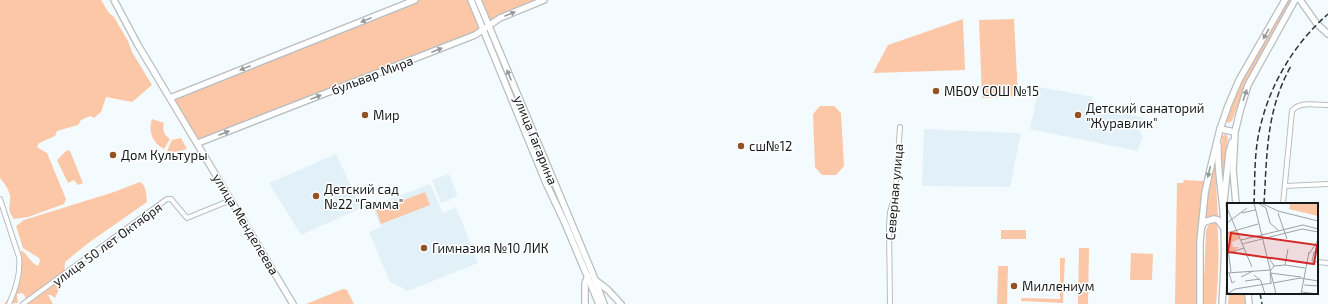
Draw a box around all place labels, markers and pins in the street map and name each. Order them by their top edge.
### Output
place label: МБОУ СОШ №15 [944,83,1039,99]
marker: МБОУ СОШ №15 [931,86,941,96]
place label: Детский санаторий "Журавлик" [1086,100,1204,131]
place label: Мир [373,107,400,123]
marker: Мир [360,110,370,120]
marker: Детский санаторий "Журавлик" [1073,110,1083,120]
place label: сш№12 [749,138,792,154]
marker: сш№12 [736,141,746,151]
place label: Дом Культуры [121,147,208,163]
marker: Дом Культуры [108,150,118,160]
place label: Детский сад №22 "Гамма" [324,181,403,212]
marker: Детский сад №22 "Гамма" [311,191,321,201]
place label: Гимназия №10 ЛИК [432,240,549,256]
marker: Гимназия №10 ЛИК [419,243,429,253]
place label: Миллениум [1022,278,1095,294]
marker: Миллениум [1009,281,1019,291]

